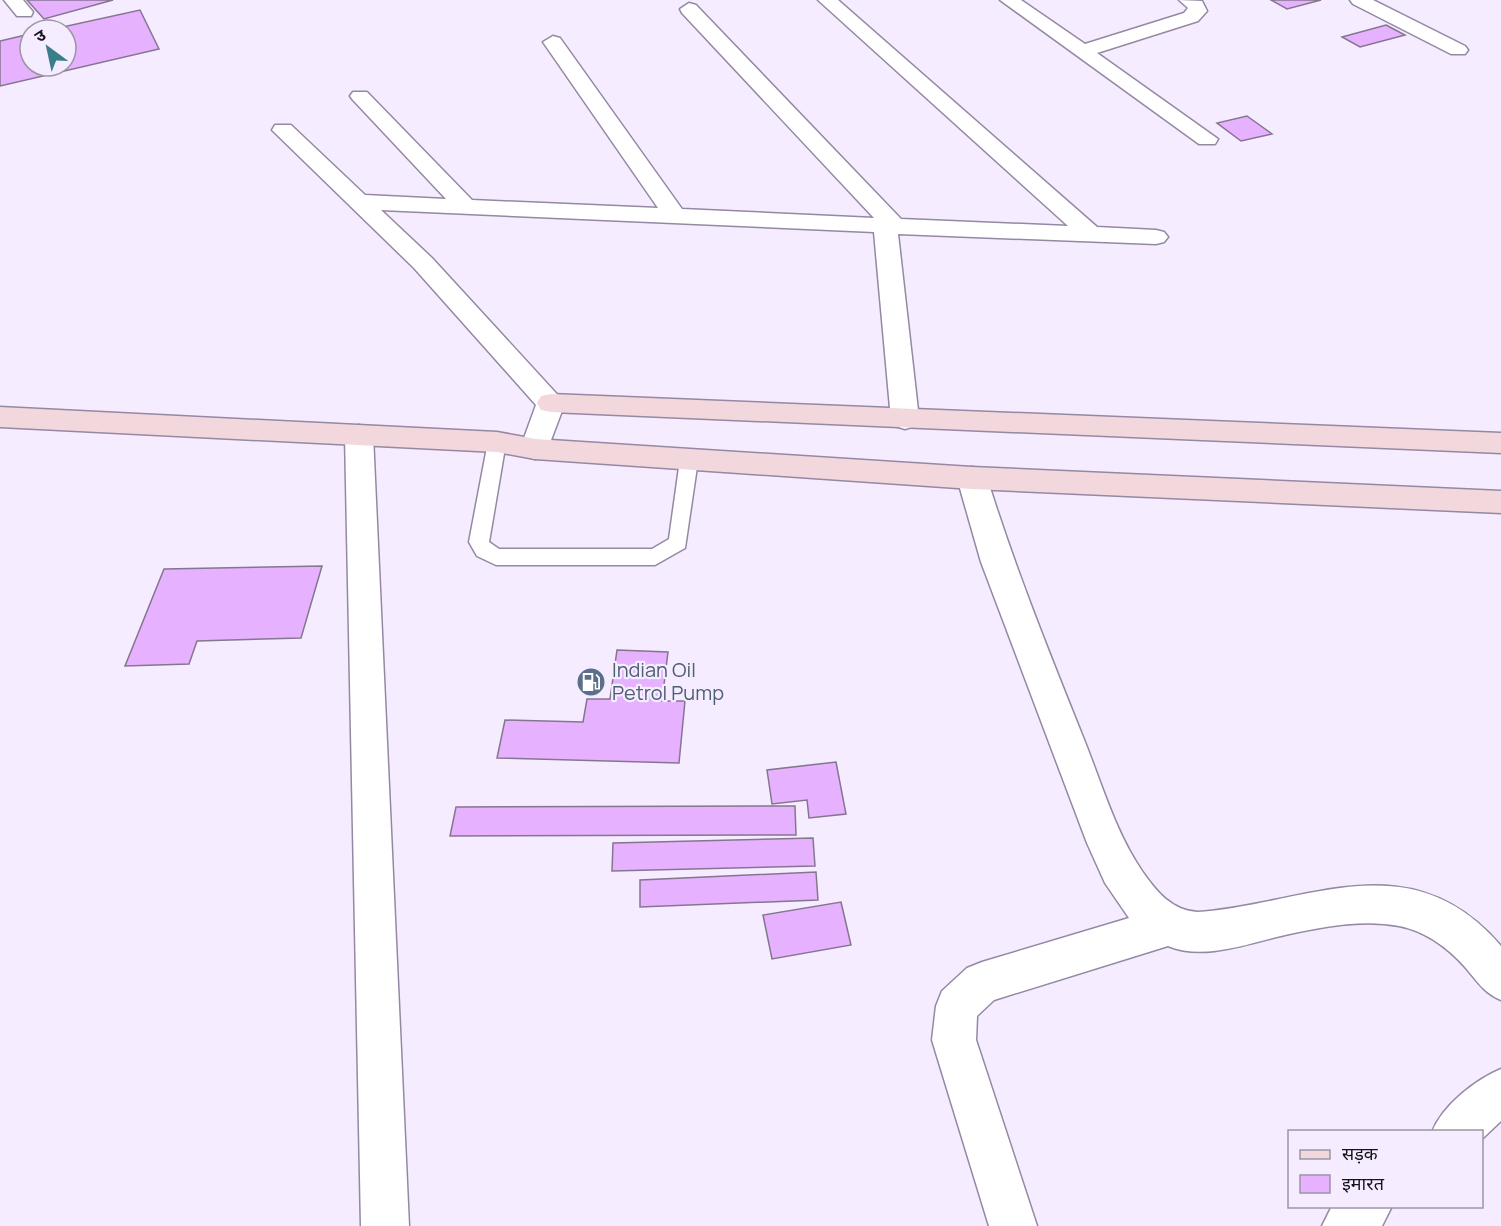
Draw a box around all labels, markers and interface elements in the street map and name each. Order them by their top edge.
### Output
north arrow [18,18,78,78]
text: उ [30,23,50,47]
place label: Indian Oil Petrol Pump [612,656,724,706]
fuel station icon: Indian Oil Petrol Pump [575,666,607,698]
legend [1288,1130,1483,1208]
text: सड़क [1342,1141,1379,1165]
text: इमारत [1342,1171,1385,1195]

